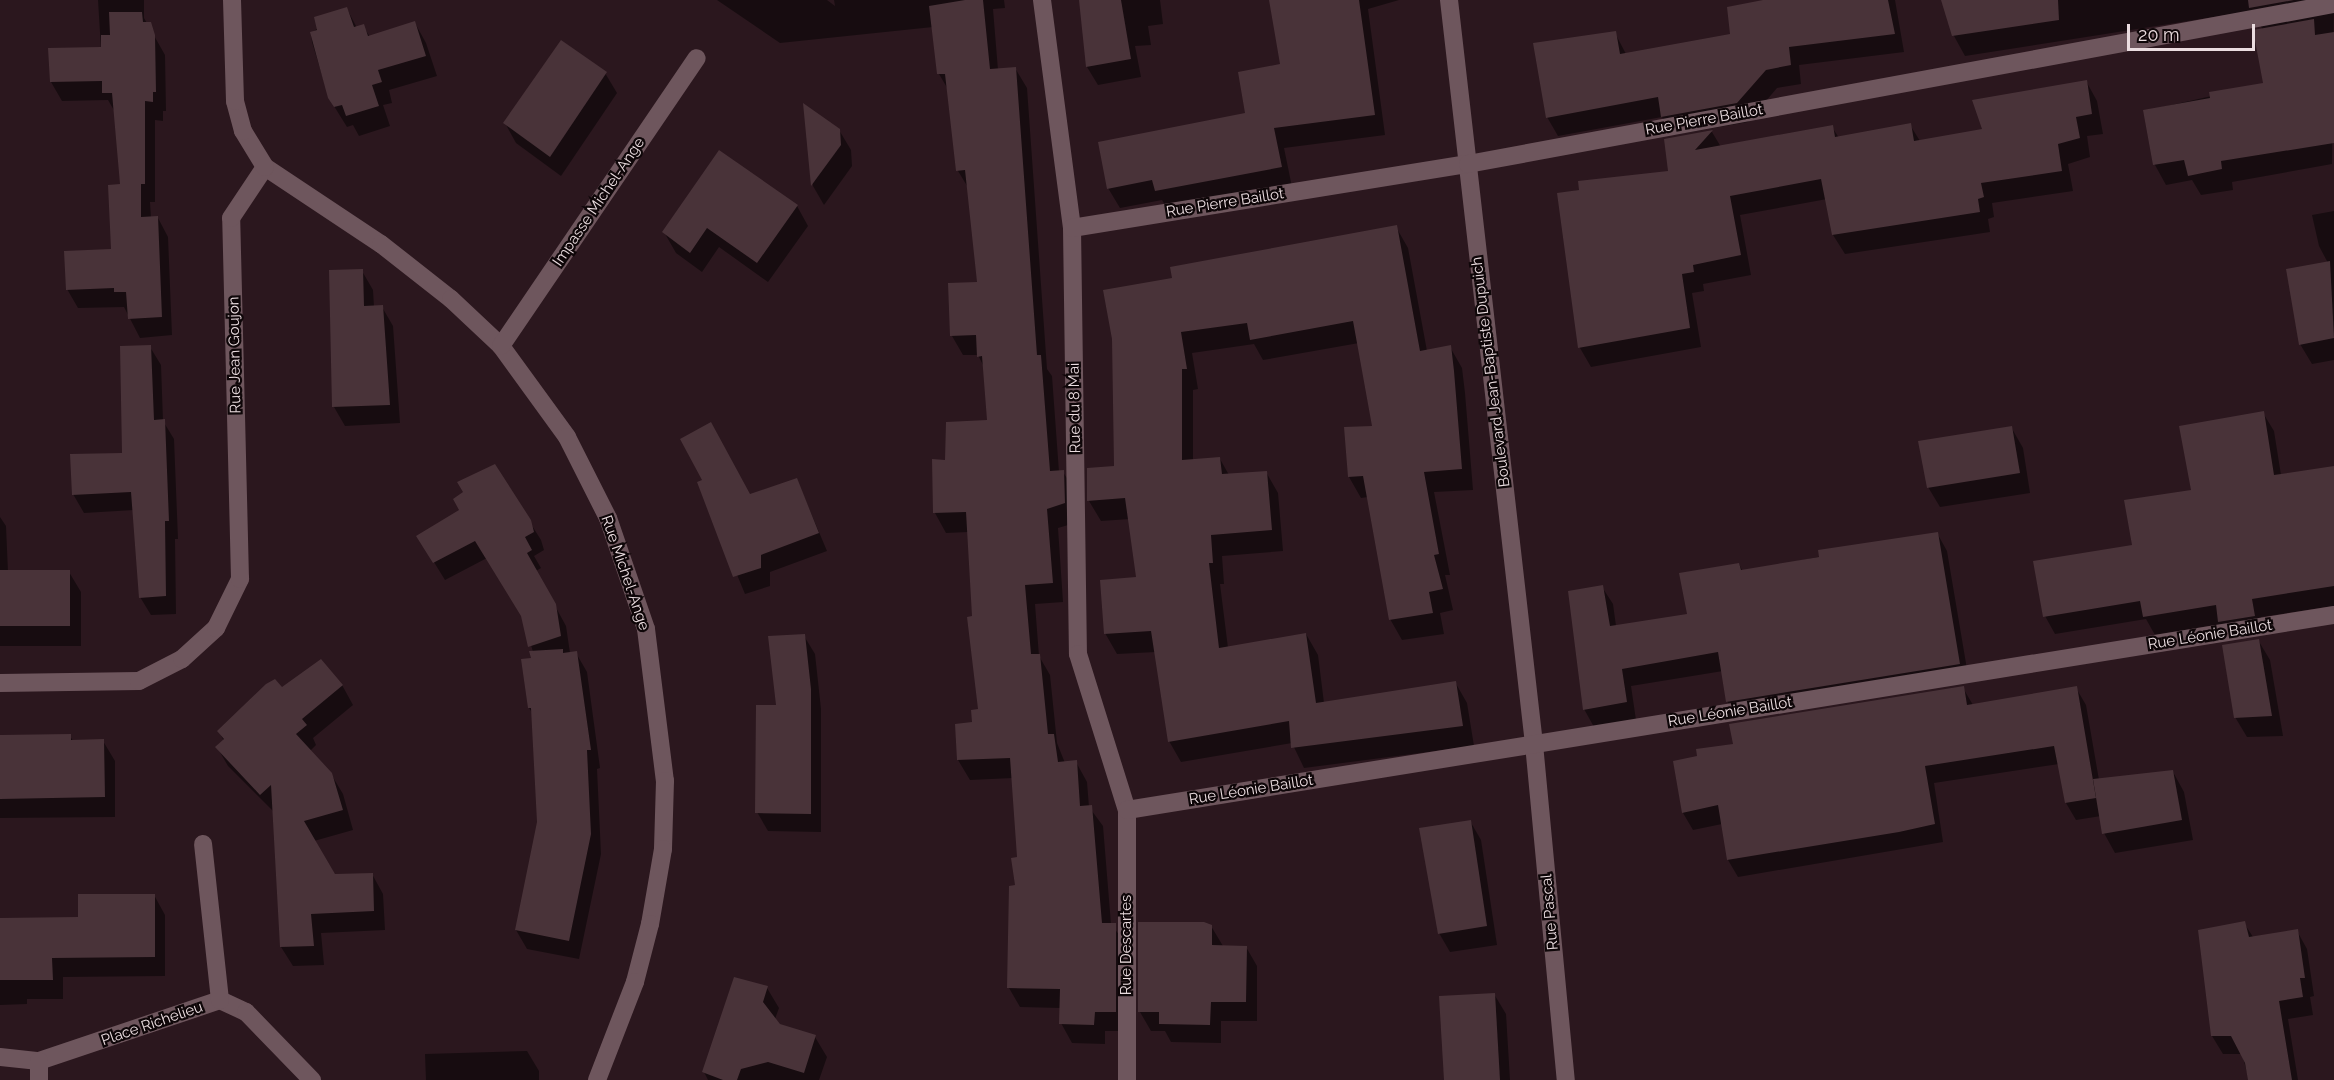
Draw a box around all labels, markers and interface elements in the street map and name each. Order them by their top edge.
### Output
scale bar [2130,12,2258,50]
text: 20 m [2138,24,2180,45]
street label: Rue Pierre Baillot [1644,101,1764,139]
street label: Impasse Michel-Ange [549,134,649,270]
street label: Rue Pierre Baillot [1165,185,1285,221]
street label: Boulevard Jean-Baptiste Dupuich [1468,256,1514,488]
street label: Rue Jean Goujon [225,296,245,414]
street label: Rue du 8 Mai [1065,363,1085,453]
street label: Rue Michel-Ange [597,513,653,633]
street label: Rue Léonie Baillot [2147,616,2273,654]
street label: Rue Léonie Baillot [1667,693,1793,731]
street label: Rue Léonie Baillot [1188,771,1314,809]
street label: Rue Pascal [1538,873,1562,951]
street label: Rue Descartes [1118,895,1136,995]
street label: Place Richelieu [99,998,205,1050]

